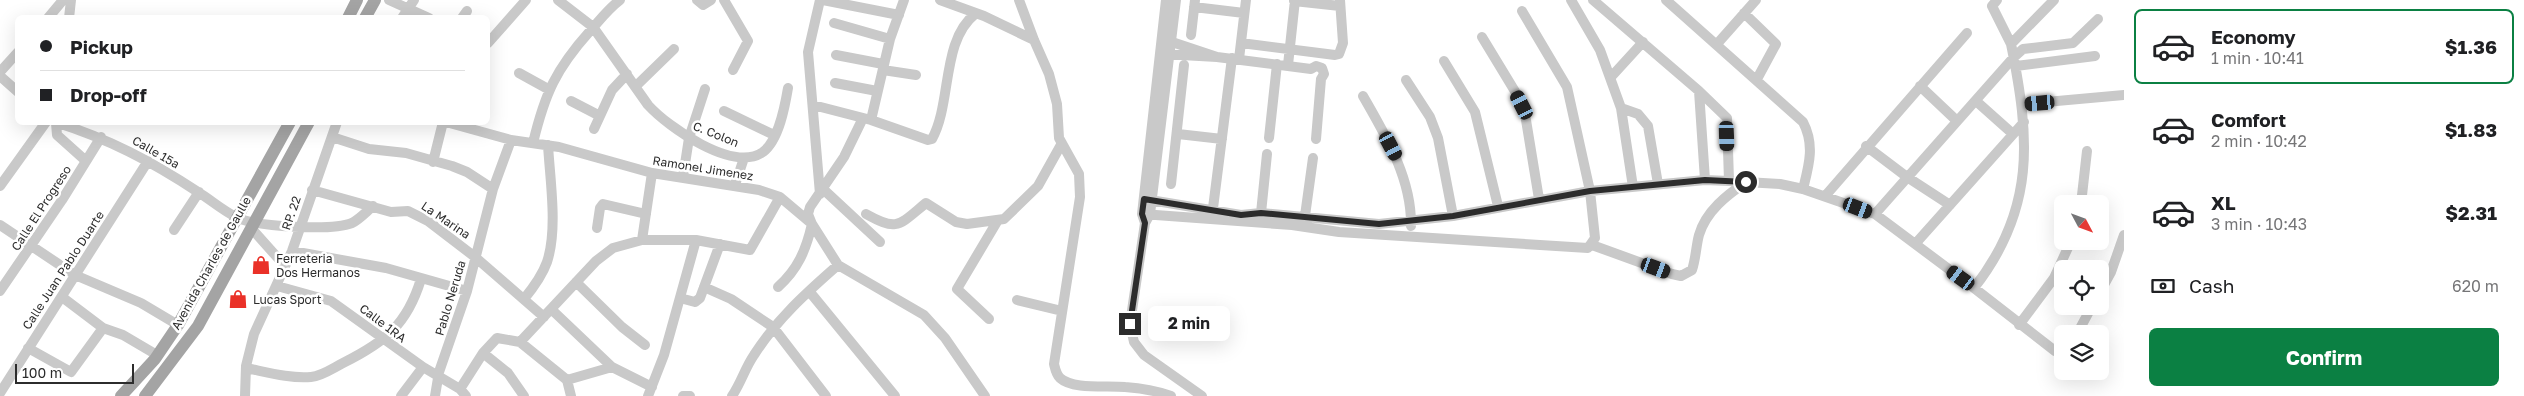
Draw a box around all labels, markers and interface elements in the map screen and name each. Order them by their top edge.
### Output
icon: car [2151,24,2196,69]
text: Economy [2211,25,2296,48]
text: Pickup [70,35,133,58]
text: $1.36 [2445,35,2497,58]
text: 1 min · 10:41 [2211,48,2304,68]
text: Drop-off [70,83,147,106]
car [1508,88,1535,122]
car [2024,94,2055,112]
icon: car [2151,107,2196,152]
text: Comfort [2211,108,2286,131]
street label: C. Colon [691,118,741,150]
text: $1.83 [2445,118,2497,141]
car [1718,121,1735,151]
car [1377,129,1404,163]
text: 2 min · 10:42 [2211,131,2307,151]
street label: Calle 15a [130,132,182,172]
street label: Ramonel Jimenez [652,153,754,183]
street label: Calle El Progreso [8,163,74,253]
route start [1735,171,1757,193]
icon: car [2151,190,2196,235]
text: XL [2211,191,2236,214]
street label: Avenida Charles de Gaulle [168,194,254,332]
street label: RP. 22 [278,194,304,232]
north arrow [2054,195,2109,250]
map controls [2054,195,2109,380]
car [1841,196,1874,220]
street label: La Marina [419,198,473,242]
text: $2.31 [2445,201,2497,224]
street label: Calle Juan Pablo Duarte [19,208,107,332]
text: 3 min · 10:43 [2211,214,2307,234]
place label: Ferreteria Dos Hermanos [276,251,360,280]
shop icon: Ferreteria Dos Hermanos [250,254,272,276]
car [1639,256,1672,280]
street label: Pablo Neruda [431,259,469,337]
button: locate [2054,260,2109,315]
car [1944,263,1977,293]
icon: cash [2149,272,2177,300]
text: Cash [2189,274,2234,297]
text: 620 m [2452,276,2499,296]
shop icon: Lucas Sport [227,288,249,310]
place label: Lucas Sport [253,292,322,307]
street label: Calle 1RA [357,301,409,345]
callout: 2 min [1148,306,1230,342]
route end [1119,313,1141,335]
text: 2 min [1168,313,1210,333]
button: layers [2054,325,2109,380]
button: Confirm [2149,328,2499,386]
scale bar [15,361,134,384]
text: 100 m [22,364,62,381]

